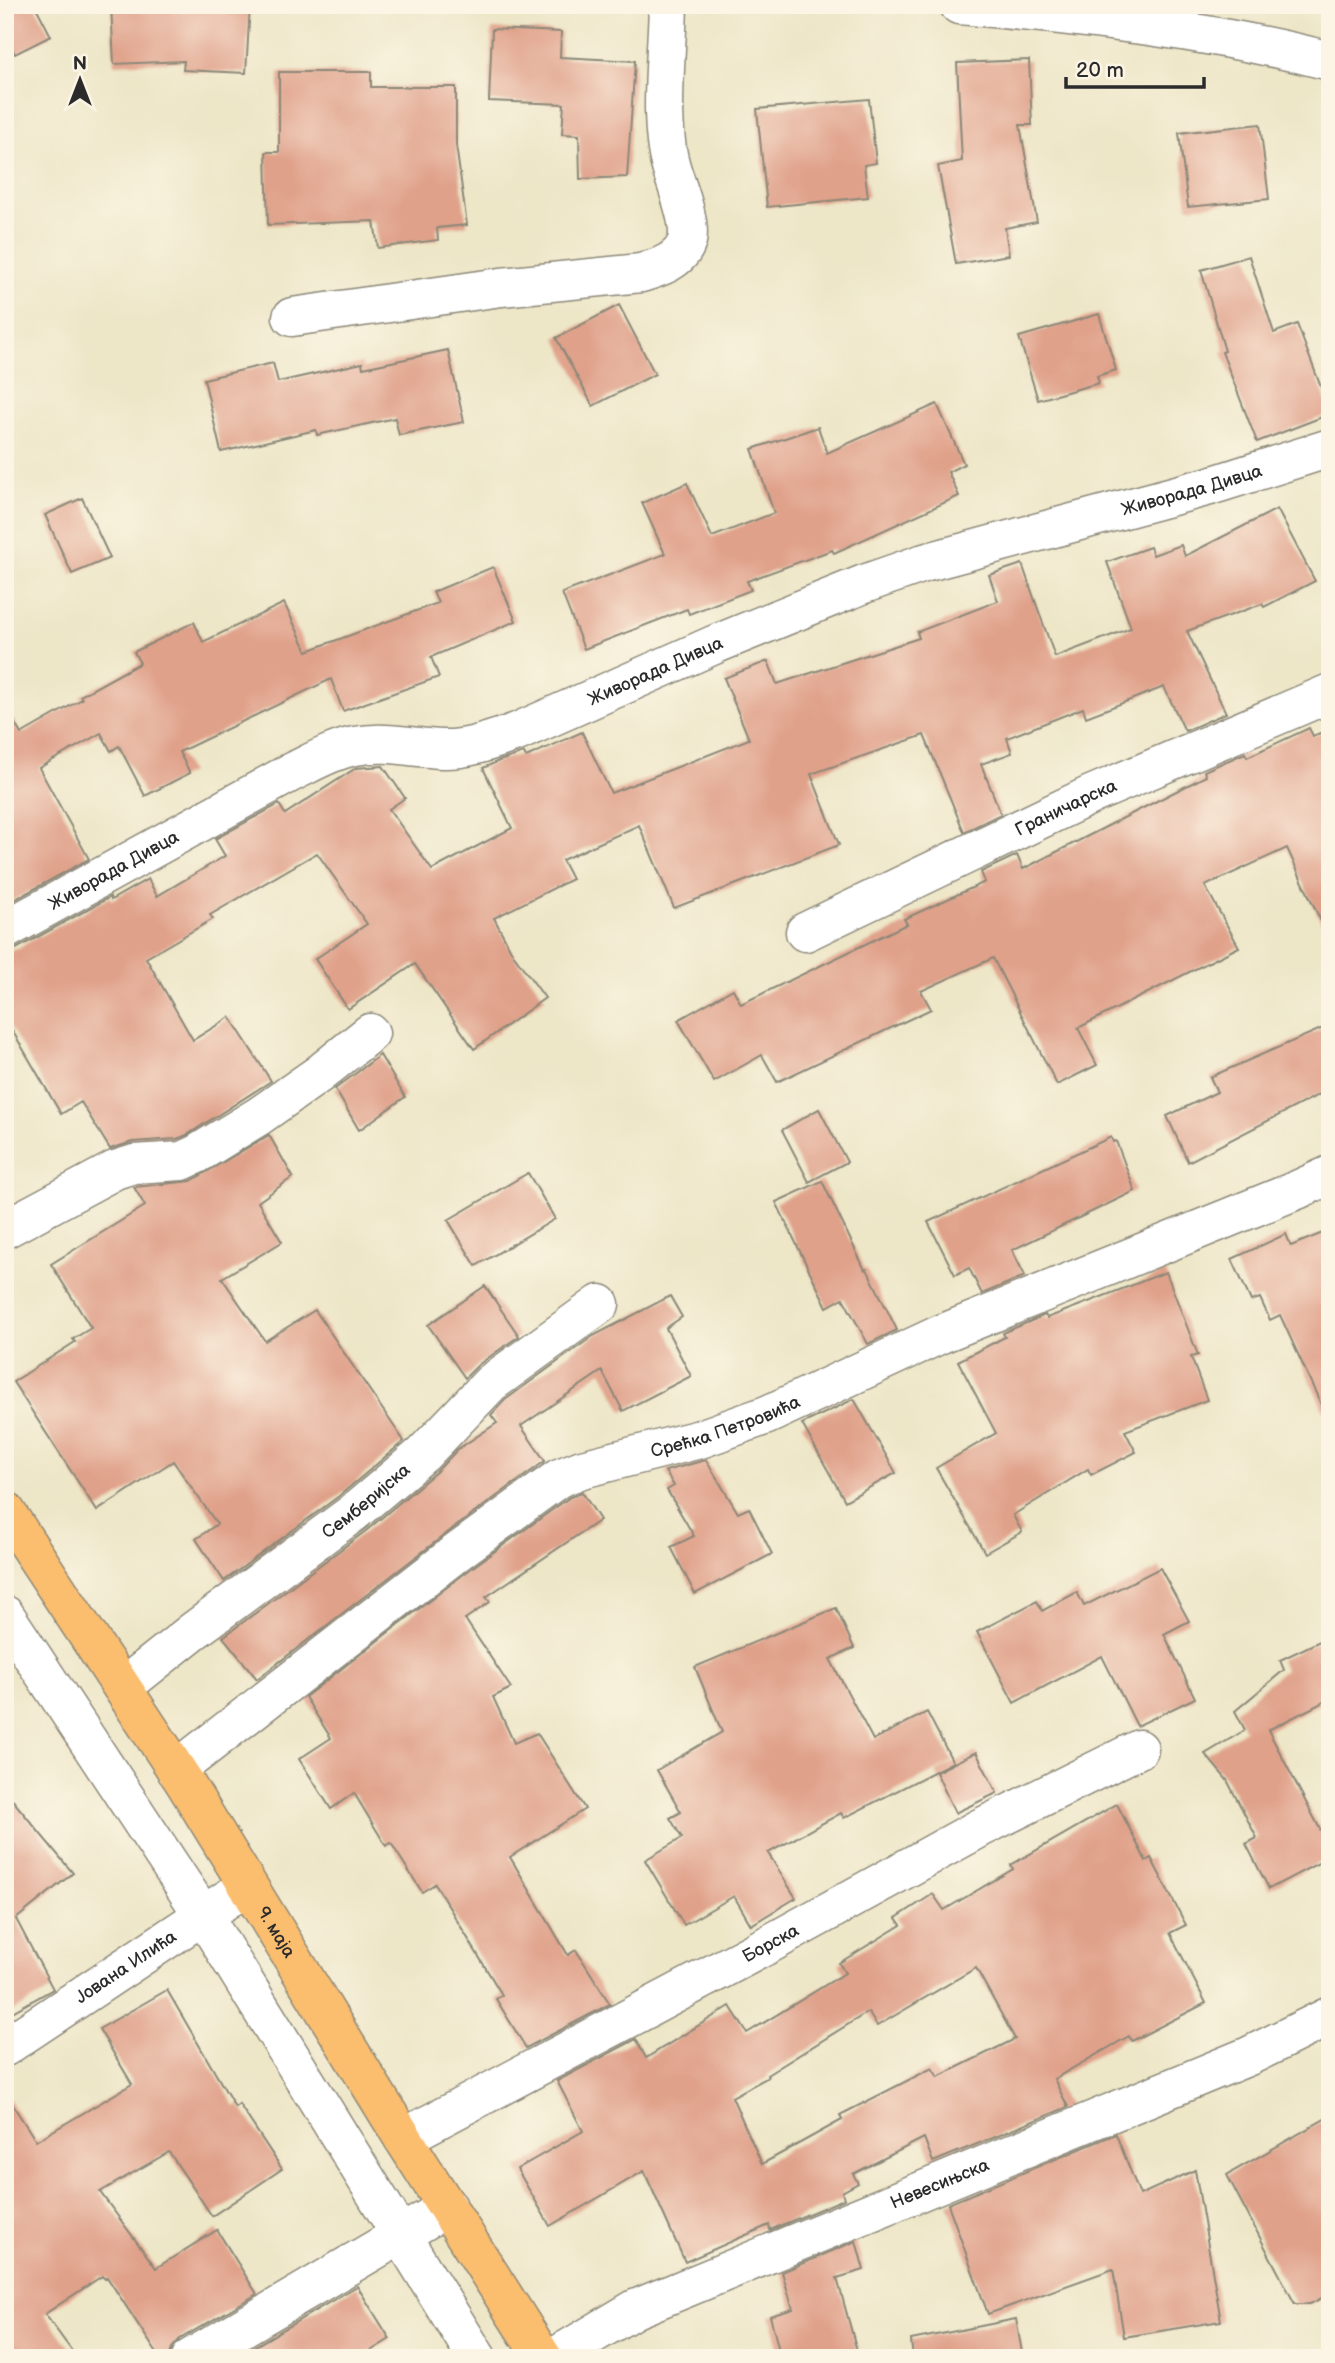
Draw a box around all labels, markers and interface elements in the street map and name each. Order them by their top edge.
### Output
north arrow [46,46,116,116]
scale bar [1066,46,1204,90]
text: N [73,53,87,76]
text: 20 m [1076,58,1124,83]
street label: Живорада Дивца [1119,460,1265,520]
street label: Живорада Дивца [585,632,726,710]
street label: Граничарска [1012,775,1120,841]
street label: Живорада Дивца [45,826,183,915]
street label: Срећка Петровића [649,1391,804,1462]
street label: Семберијска [318,1459,415,1543]
street label: 9. маја [253,1903,300,1962]
street label: Борска [739,1920,803,1967]
street label: Јована Илића [72,1926,181,2008]
street label: Невесињска [887,2154,993,2214]

